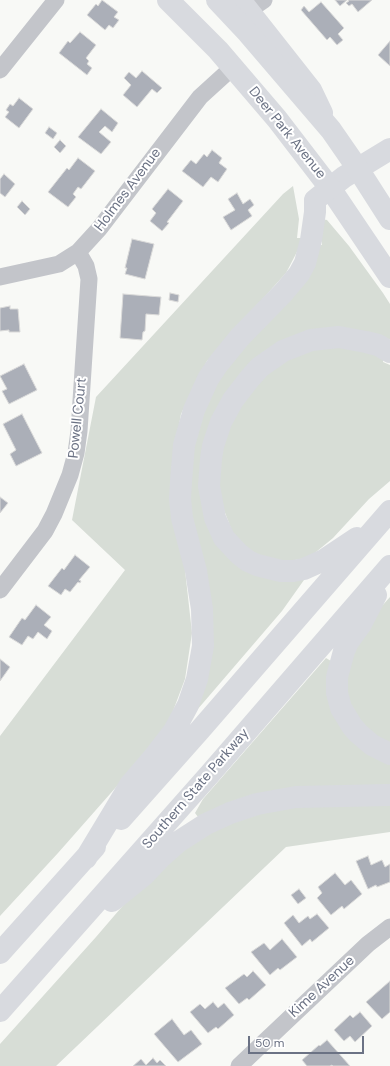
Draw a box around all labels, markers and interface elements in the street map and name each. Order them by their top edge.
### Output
street label: Deer Park Avenue [245,84,329,182]
street label: Holmes Avenue [91,145,165,235]
street label: Powell Court [65,377,91,459]
street label: Southern State Parkway [139,725,253,853]
street label: Kime Avenue [286,952,358,1022]
scale bar [250,1028,366,1054]
text: 50 m [255,1035,284,1051]

